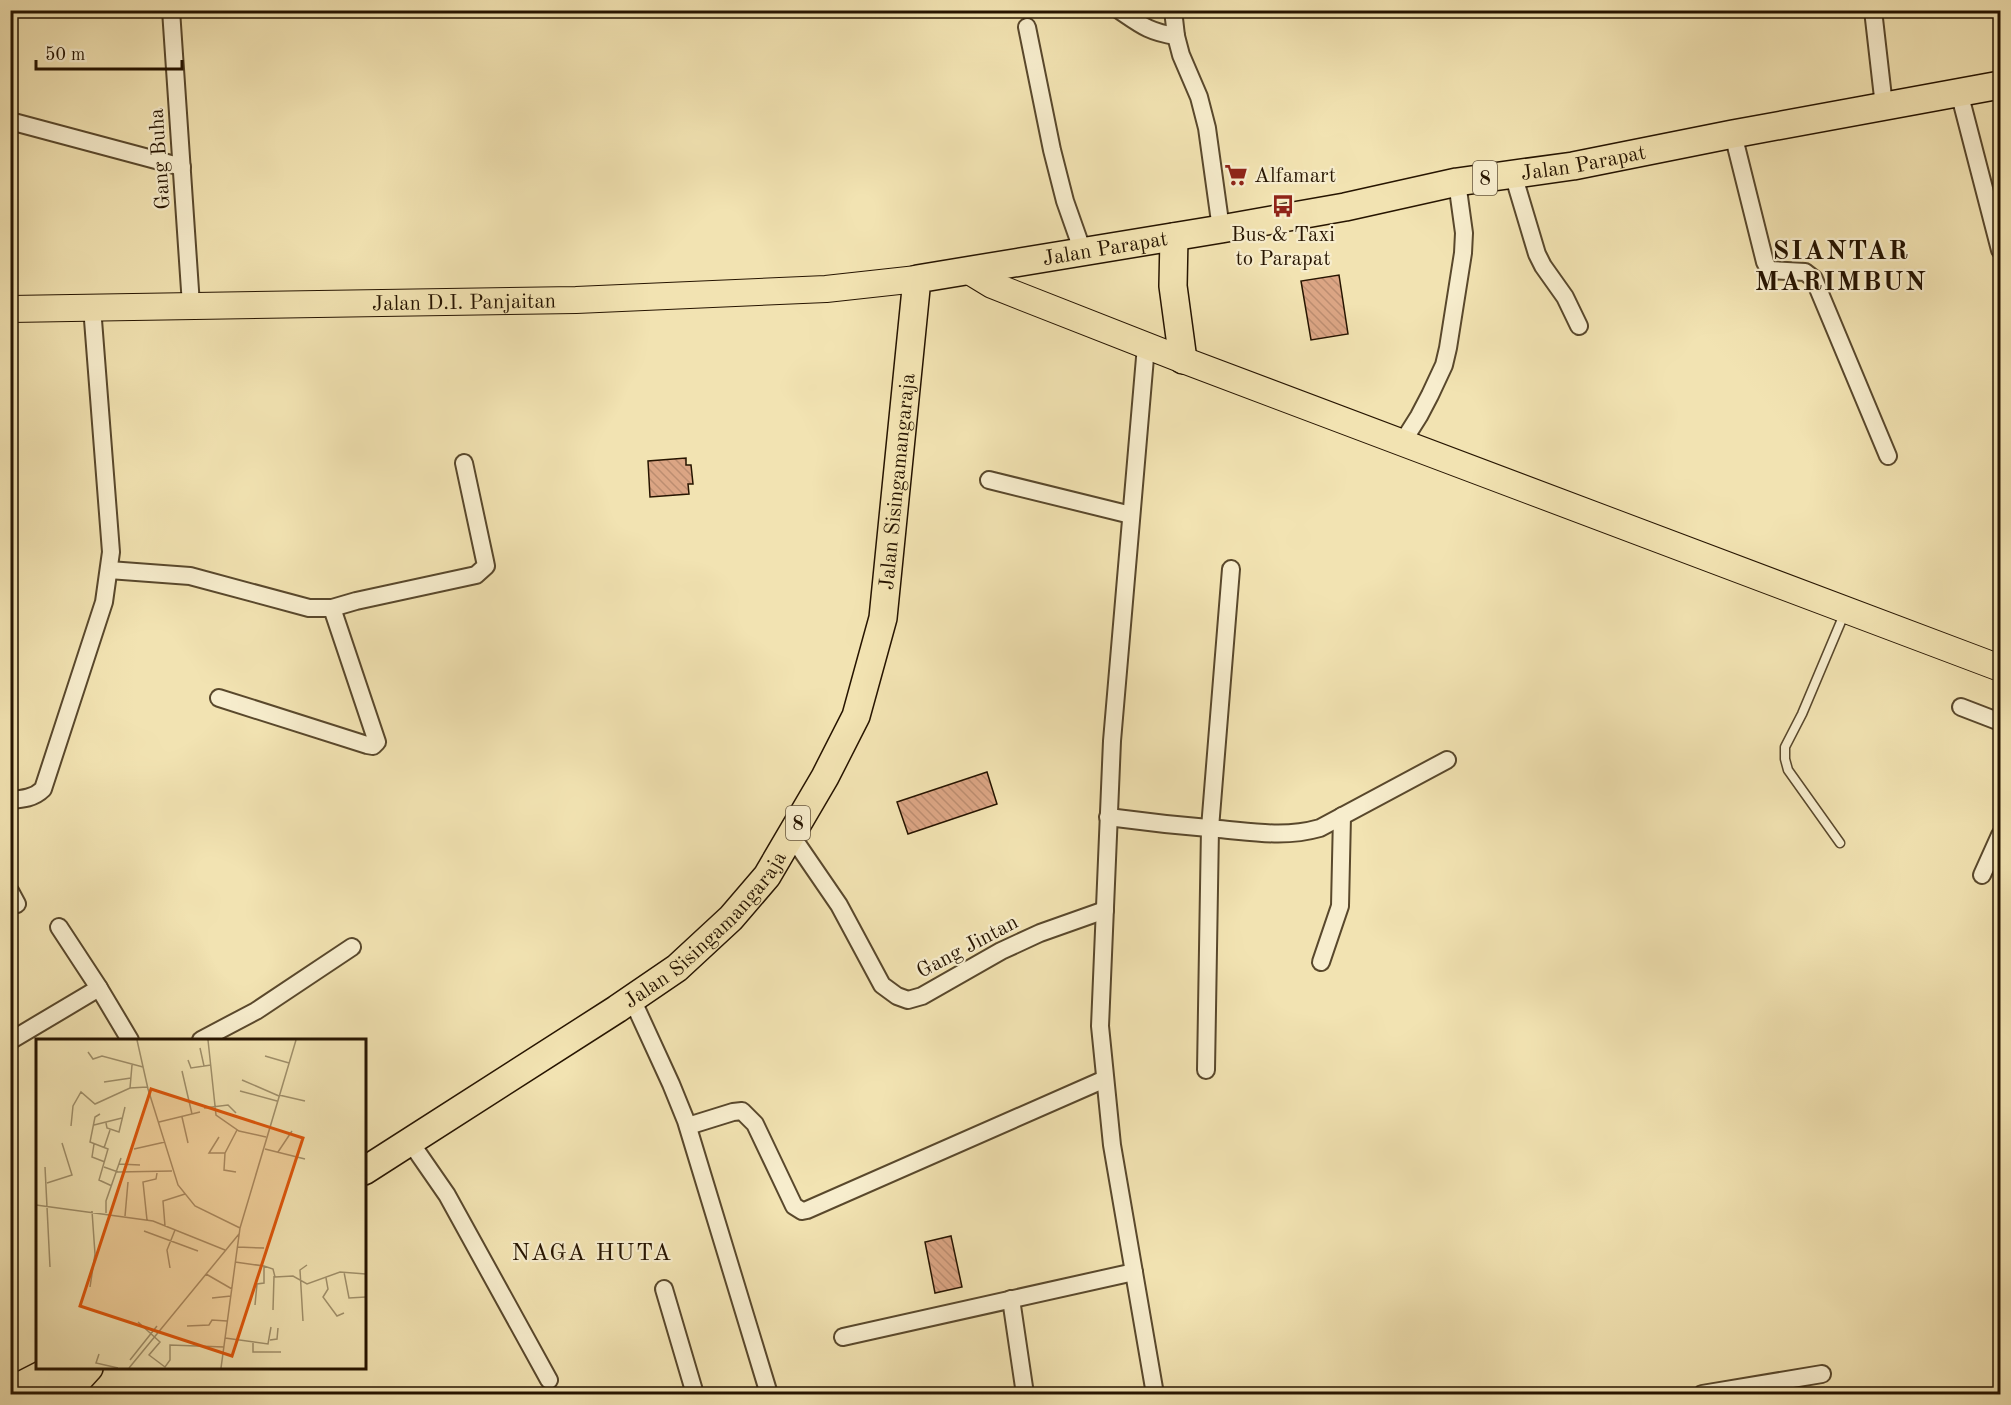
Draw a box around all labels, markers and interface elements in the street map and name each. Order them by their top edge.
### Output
scale bar [36,33,182,71]
text: 50 m [45,46,85,64]
street label: Gang Buha [146,108,175,210]
street label: Jalan Parapat [1520,143,1648,185]
road number: 8 [1473,161,1497,195]
supermarket icon: Alfamart [1223,162,1249,188]
place label: Alfamart [1254,166,1336,187]
bus stop icon: Bus & Taxi to Parapat [1270,193,1296,219]
place label: Bus & Taxi to Parapat [1231,225,1335,270]
street label: Jalan Parapat [1041,229,1169,270]
district label: SIANTAR MARIMBUN [1755,238,1927,296]
street label: Jalan D.I. Panjaitan [372,291,556,315]
street label: Jalan Sisingamangaraja [877,372,919,591]
road number: 8 [786,806,810,840]
street label: Jalan Sisingamangaraja [621,848,791,1013]
street label: Gang Jintan [914,912,1022,983]
inset map [36,1039,366,1369]
district label: NAGA HUTA [511,1242,673,1266]

